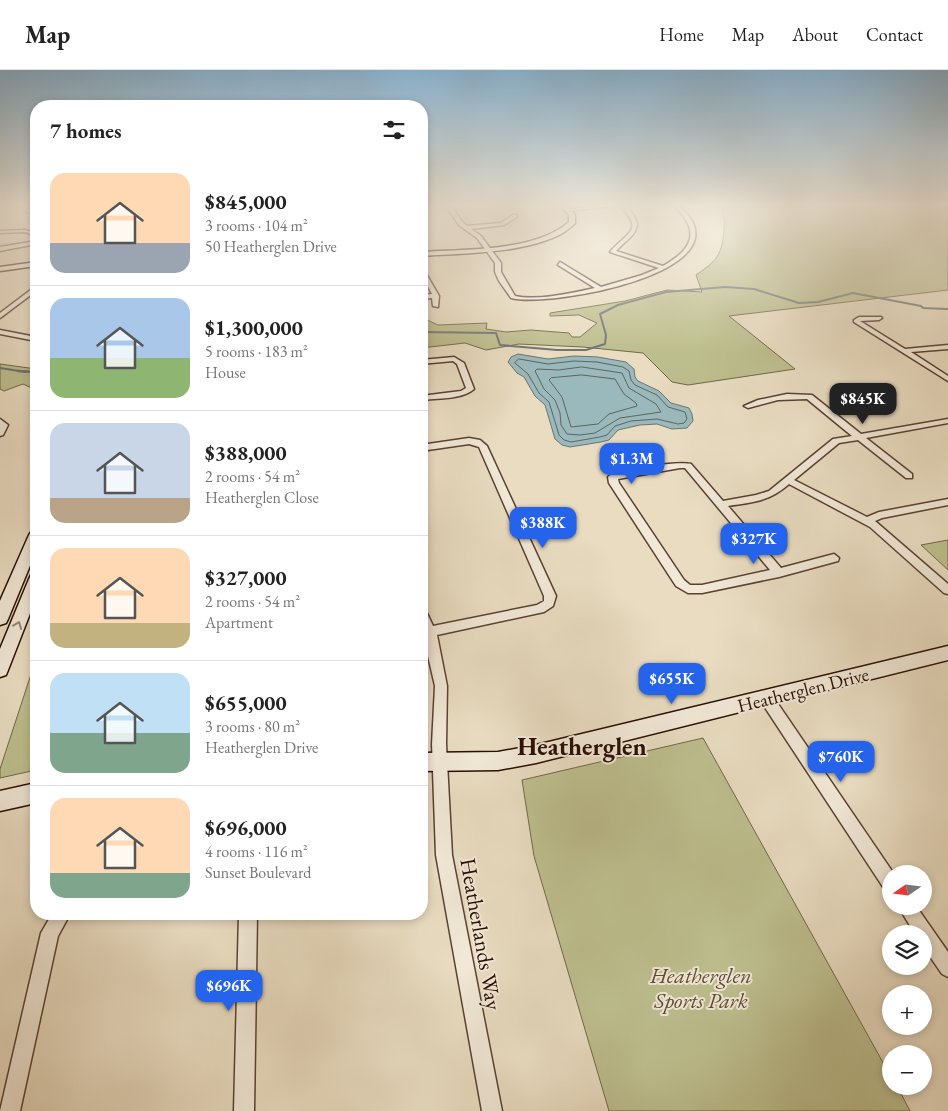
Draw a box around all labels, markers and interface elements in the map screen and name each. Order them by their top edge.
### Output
text: Map [25,19,70,50]
text: Home [659,23,704,46]
text: Map [732,23,764,46]
text: About [792,23,838,46]
text: Contact [866,23,923,46]
icon: filters [380,116,408,144]
text: 7 homes [50,117,122,144]
text: $845,000 [205,188,287,215]
icon: home [90,193,150,253]
text: 3 rooms · 104 m² [205,215,308,236]
text: 50 Heatherglen Drive [205,236,337,257]
text: $1,300,000 [205,314,303,341]
icon: home [90,318,150,378]
text: 5 rooms · 183 m² [205,341,308,362]
text: House [205,362,246,383]
pin: $845K [828,382,898,425]
text: $845K [841,388,885,409]
text: $388,000 [205,439,287,466]
pin: $1.3M [597,442,667,485]
icon: home [90,443,150,503]
text: $1.3M [611,448,653,469]
text: 2 rooms · 54 m² [205,466,300,487]
text: Heatherglen Close [205,487,319,508]
pin: $388K [508,506,578,549]
text: $388K [521,512,565,533]
pin: $327K [719,522,789,565]
text: $327K [732,528,776,549]
text: $327,000 [205,564,287,591]
icon: home [90,568,150,628]
text: 2 rooms · 54 m² [205,591,300,612]
text: Apartment [205,612,273,633]
one-way arrow [12,621,22,629]
pin: $655K [637,662,707,705]
street label: Heatherglen Drive [735,662,871,718]
text: $655K [650,668,694,689]
text: $655,000 [205,689,287,716]
icon: home [90,693,150,753]
text: 3 rooms · 80 m² [205,716,300,737]
district label: Heatherglen [517,730,647,763]
text: Heatherglen Drive [205,737,318,758]
pin: $760K [806,740,876,783]
text: $760K [819,746,863,767]
text: $696,000 [205,814,287,841]
icon: home [90,818,150,878]
text: 4 rooms · 116 m² [205,841,308,862]
street label: Heatherlands Way [453,856,509,1013]
text: Sunset Boulevard [205,862,311,883]
north arrow [882,865,932,915]
map controls [882,865,932,1095]
button: layers [882,925,932,975]
park label: Heatherglen Sports Park [649,961,752,1015]
pin: $696K [194,970,264,1012]
text: $696K [207,975,251,996]
button: + [882,985,932,1035]
button: − [882,1045,932,1095]

